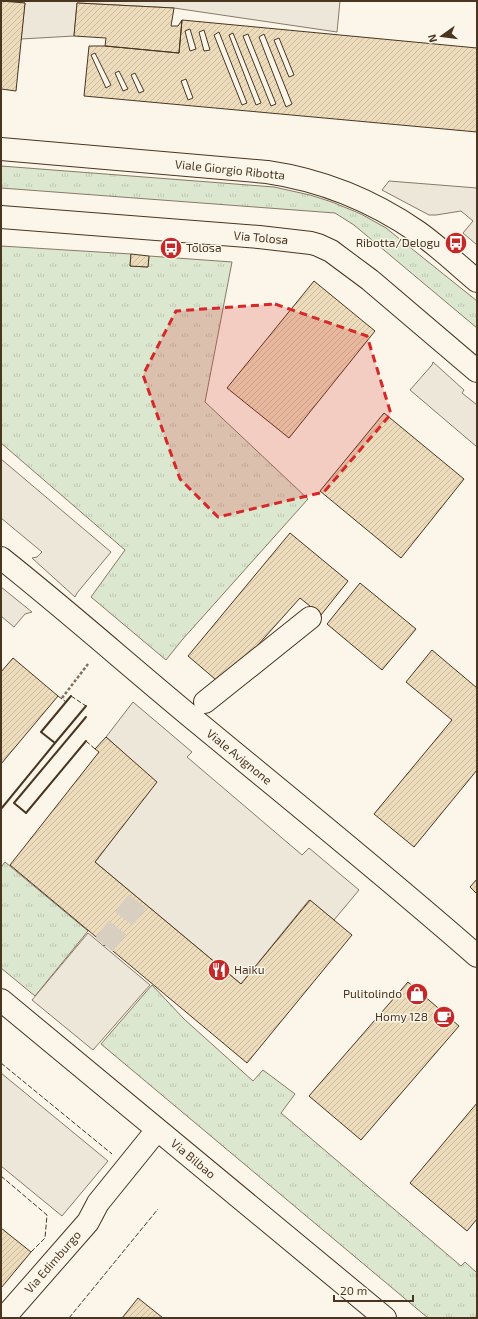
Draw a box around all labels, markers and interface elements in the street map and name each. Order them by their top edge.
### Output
north arrow [422,16,462,56]
text: N [425,33,439,44]
street label: Viale Giorgio Ribotta [174,156,286,182]
street label: Via Tolosa [233,228,289,246]
bus stop icon: Ribotta/Delogu [443,230,469,256]
bus stop icon: Tolosa [158,235,184,261]
place label: Ribotta/Delogu [356,235,440,249]
place label: Tolosa [186,240,222,254]
street label: Viale Avignone [204,726,275,787]
restaurant icon: Haiku [206,957,232,983]
place label: Haiku [234,962,265,976]
shop icon: Pulitolindo [404,981,430,1007]
place label: Pulitolindo [343,986,402,1000]
cafe icon: Homy 128 [431,1004,457,1030]
place label: Homy 128 [375,1009,428,1023]
street label: Via Bilbao [169,1136,219,1181]
street label: Via Edimburgo [21,1227,83,1296]
scale bar [334,1277,413,1303]
text: 20 m [340,1283,367,1297]

